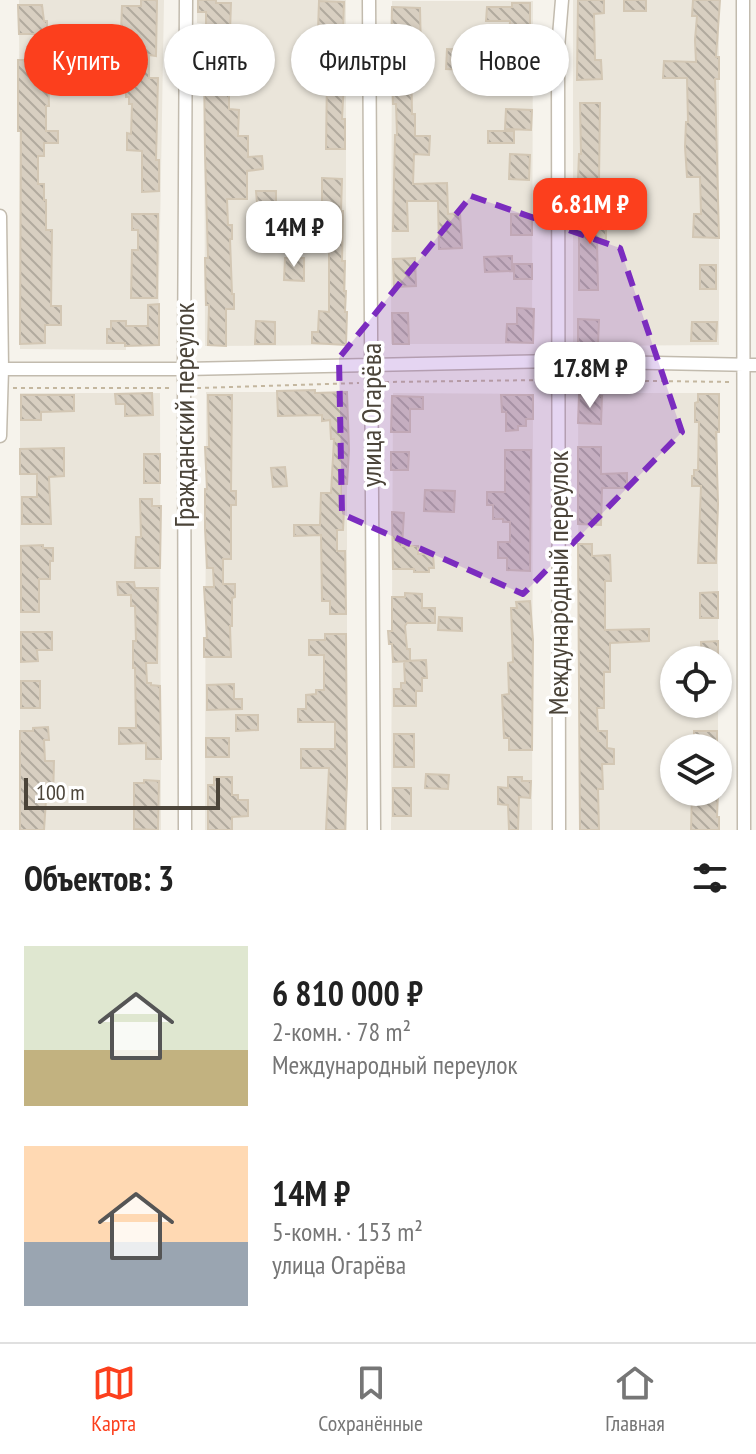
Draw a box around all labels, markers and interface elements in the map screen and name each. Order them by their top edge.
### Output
chip: Купить [24,24,148,96]
chip: Снять [164,24,275,96]
chip: Фильтры [291,24,435,96]
chip: Новое [451,24,569,96]
pin: 6.81M ₽ [516,178,664,246]
text: 6.81M ₽ [551,187,629,220]
pin: 14M ₽ [238,201,350,269]
text: 14M ₽ [264,210,324,243]
street label: Гражданский переулок [165,302,202,527]
pin: 17.8M ₽ [516,342,664,410]
street label: улица Огарёва [352,343,389,487]
text: 17.8M ₽ [552,351,628,384]
street label: Международный переулок [539,451,576,715]
map controls [660,646,732,806]
button: locate [660,646,732,718]
button: layers [660,734,732,806]
scale bar [24,774,220,810]
text: 100 m [36,778,85,806]
text: Объектов: 3 [24,856,174,900]
icon: filters [688,856,732,900]
text: 6 810 000 ₽ [272,971,423,1015]
icon: home [88,978,184,1074]
text: 2-комн. · 78 m² [272,1015,411,1048]
text: Международный переулок [272,1048,518,1081]
text: 14M ₽ [272,1171,350,1215]
icon: home [88,1178,184,1274]
text: 5-комн. · 153 m² [272,1215,423,1248]
text: улица Огарёва [272,1248,406,1281]
tab: Карта [91,1361,136,1437]
tab: Сохранённые [318,1361,423,1437]
tab: Главная [605,1361,665,1437]

